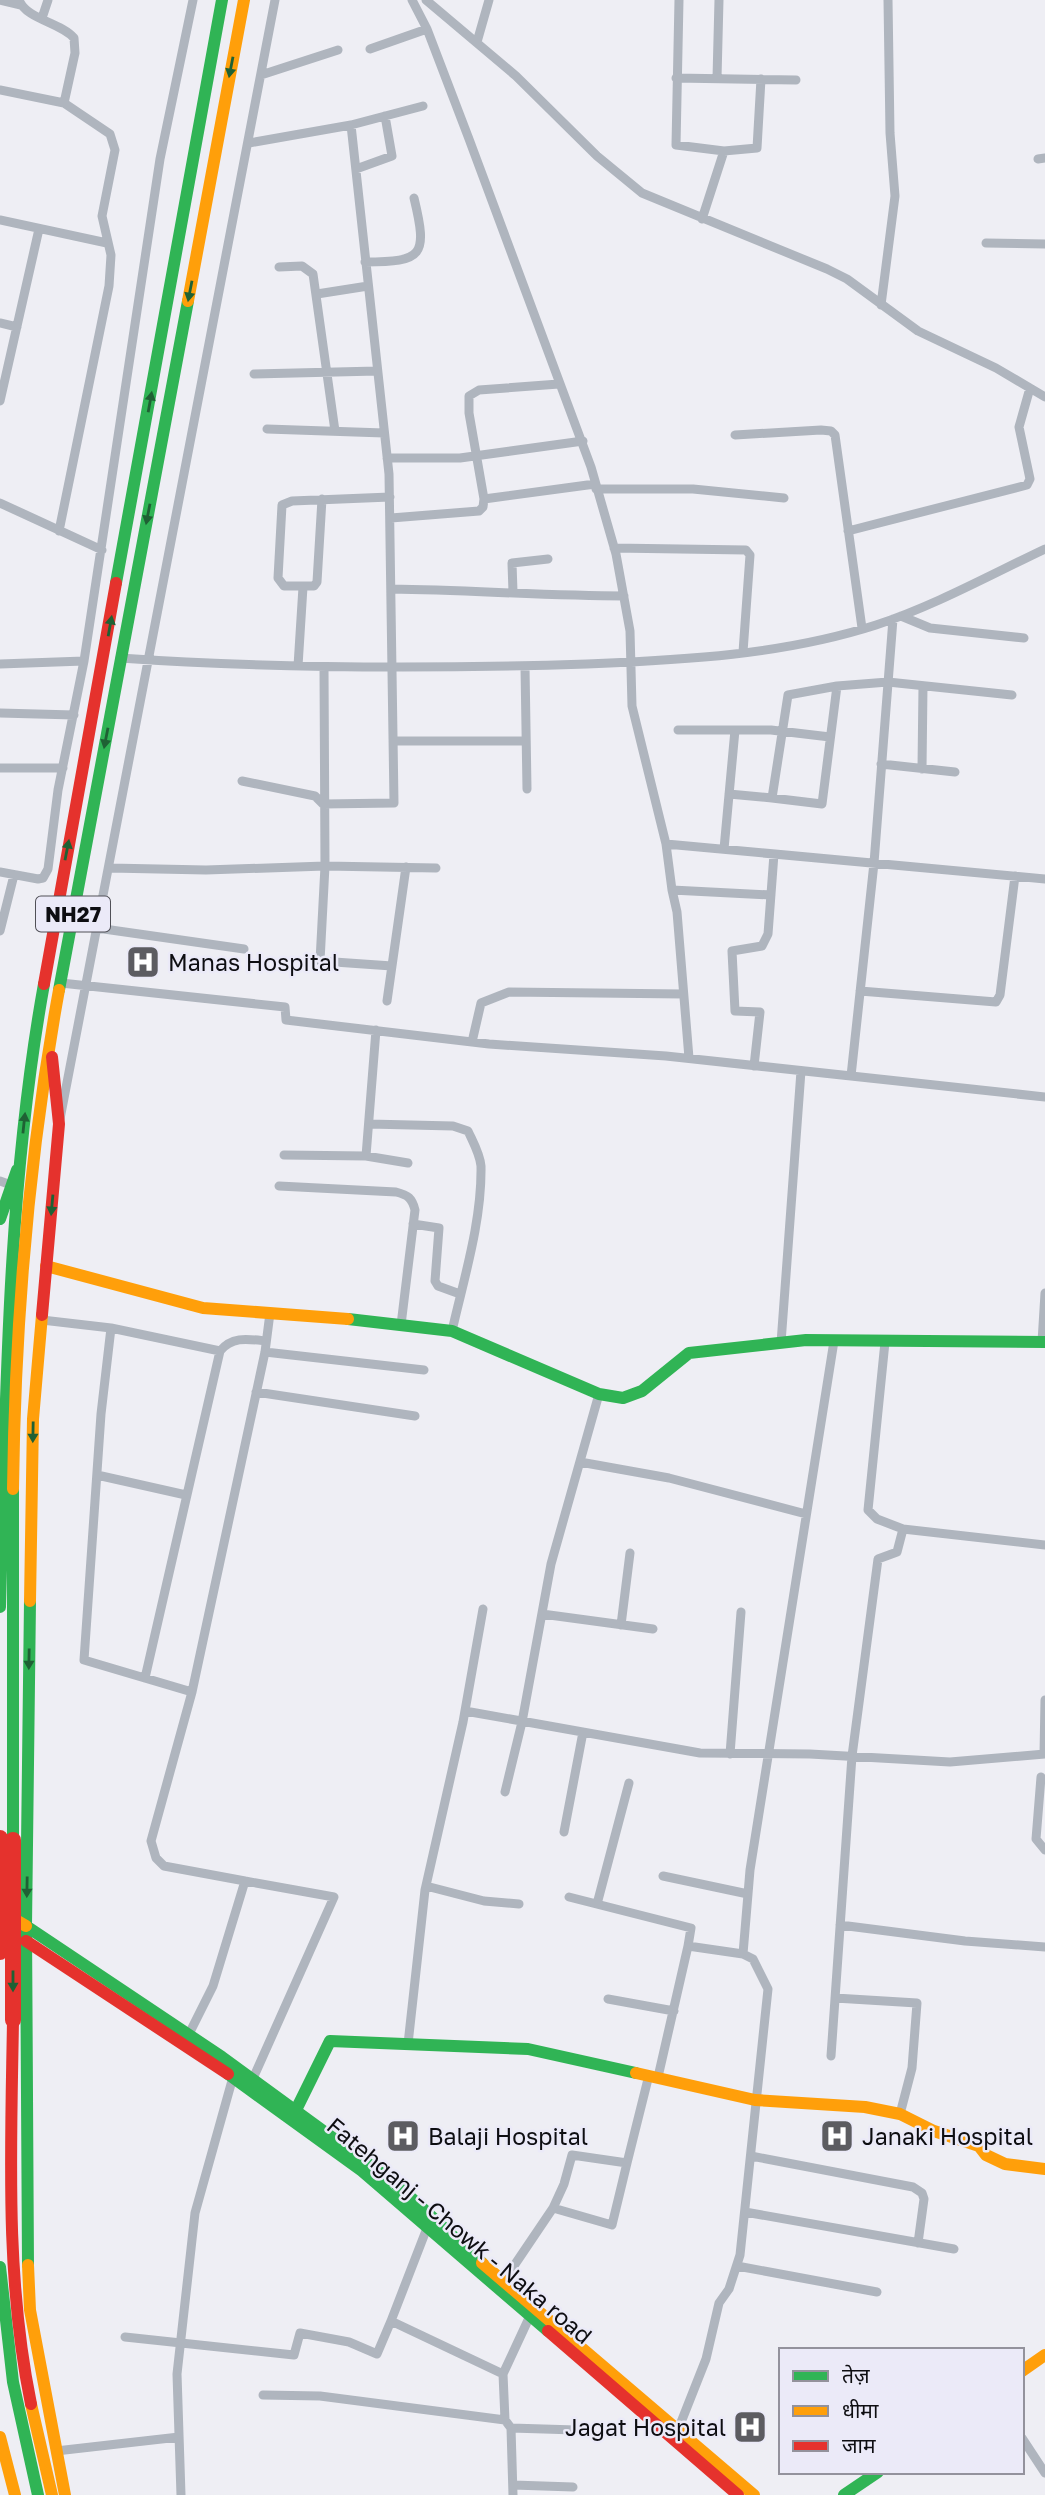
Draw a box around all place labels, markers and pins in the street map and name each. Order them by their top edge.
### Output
hospital icon: Manas Hospital [124,943,162,981]
place label: Manas Hospital [168,948,339,976]
hospital icon: Balaji Hospital [384,2117,422,2155]
hospital icon: Janaki Hospital [818,2117,856,2155]
place label: Balaji Hospital [428,2122,588,2150]
place label: Janaki Hospital [862,2122,1033,2150]
hospital icon: Jagat Hospital [731,2408,769,2446]
place label: Jagat Hospital [565,2413,726,2441]

